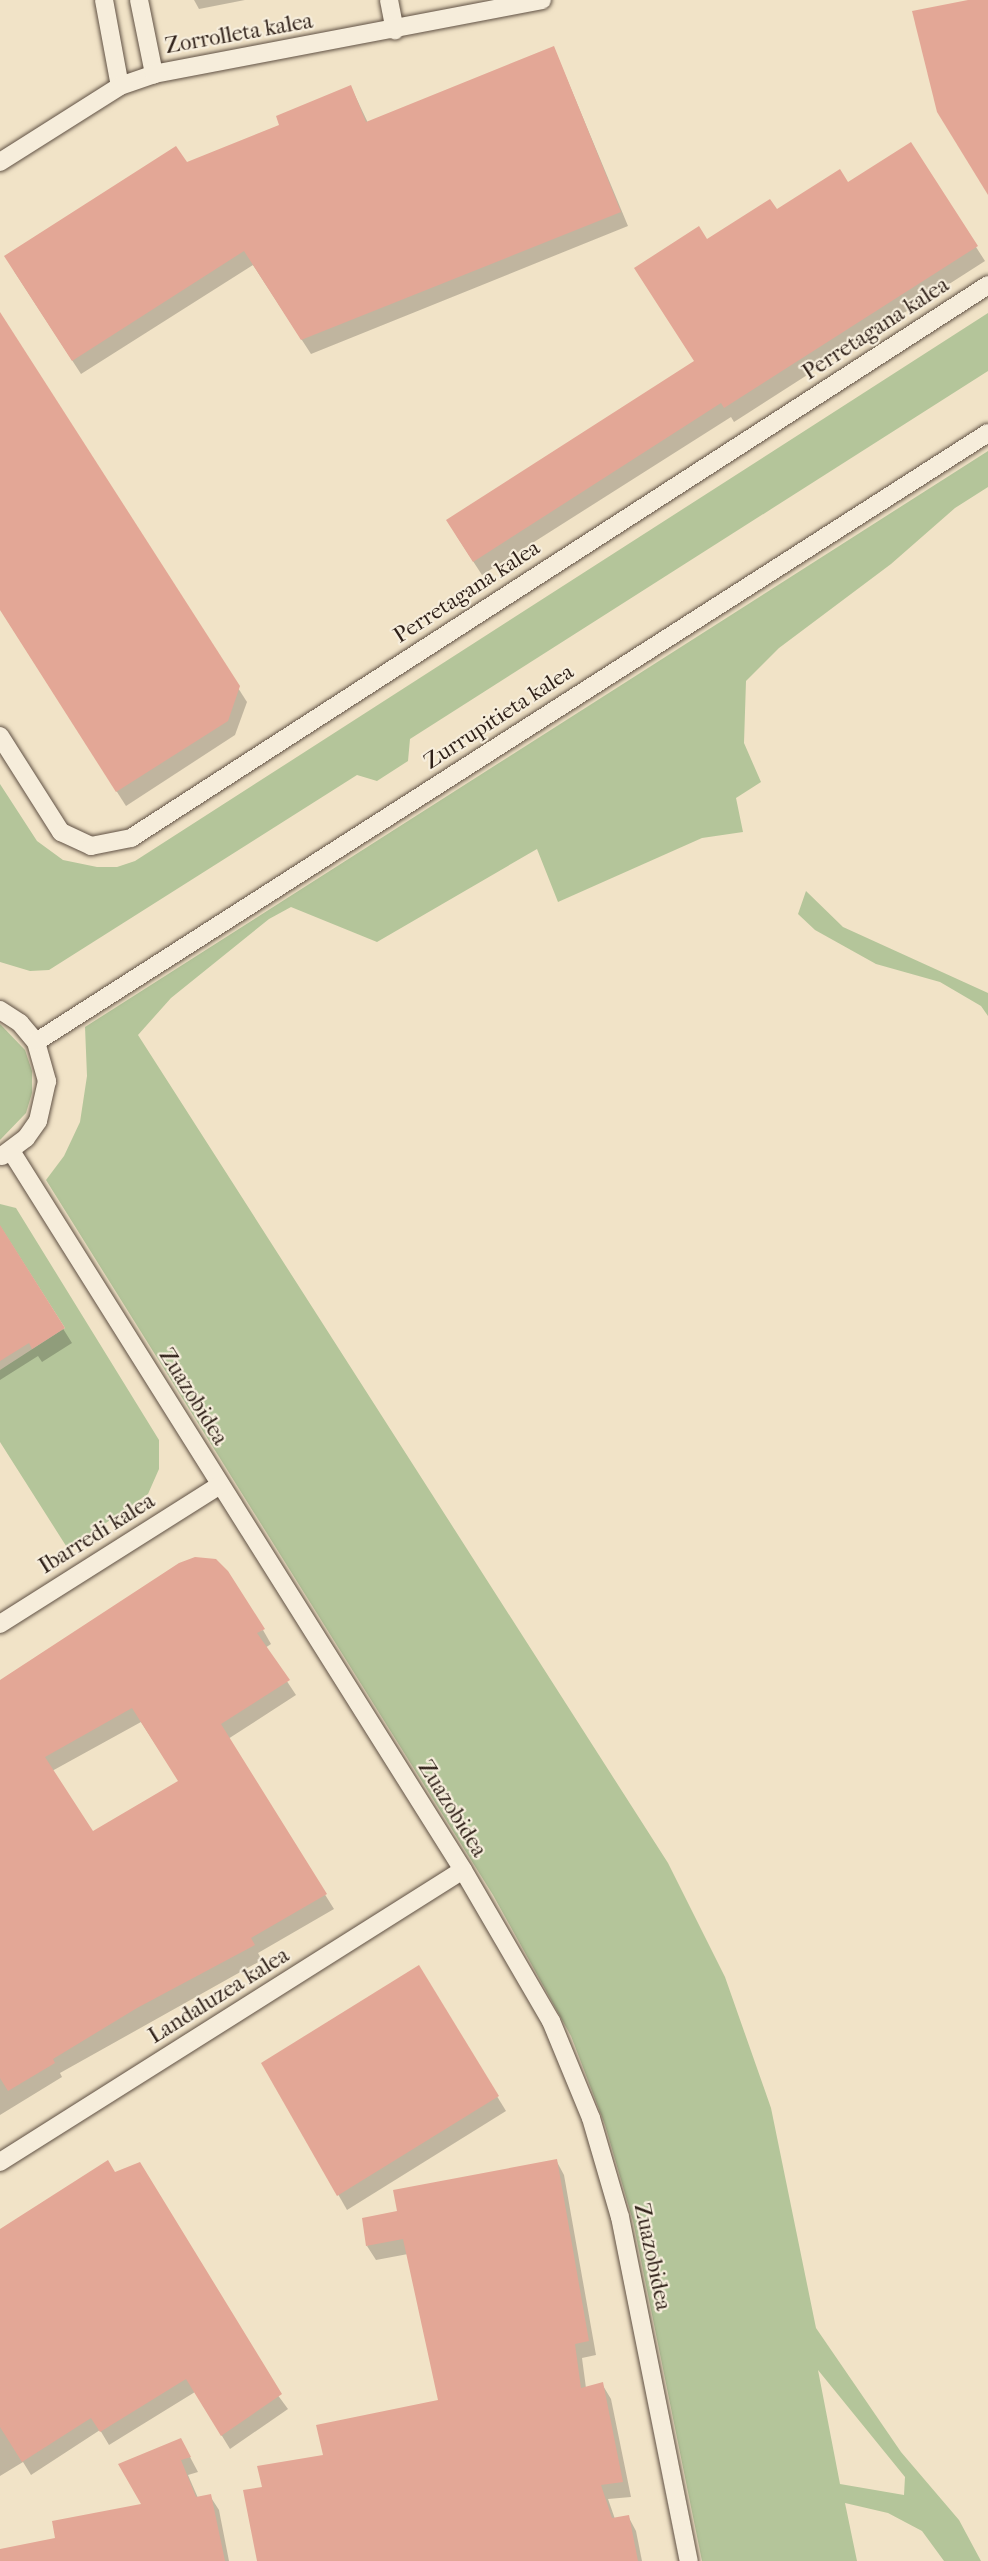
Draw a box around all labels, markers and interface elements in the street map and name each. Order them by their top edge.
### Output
street label: Zorrolleta kalea [163,8,315,60]
street label: Perretagana kalea [798,272,954,386]
street label: Perretagana kalea [389,535,545,649]
street label: Zurrupitieta kalea [419,659,579,775]
street label: Zuazobidea [153,1344,233,1450]
street label: Ibarredi kalea [34,1488,160,1580]
street label: Zuazobidea [412,1756,492,1862]
street label: Landaluzea kalea [144,1942,294,2050]
street label: Zuazobidea [628,2201,676,2313]

